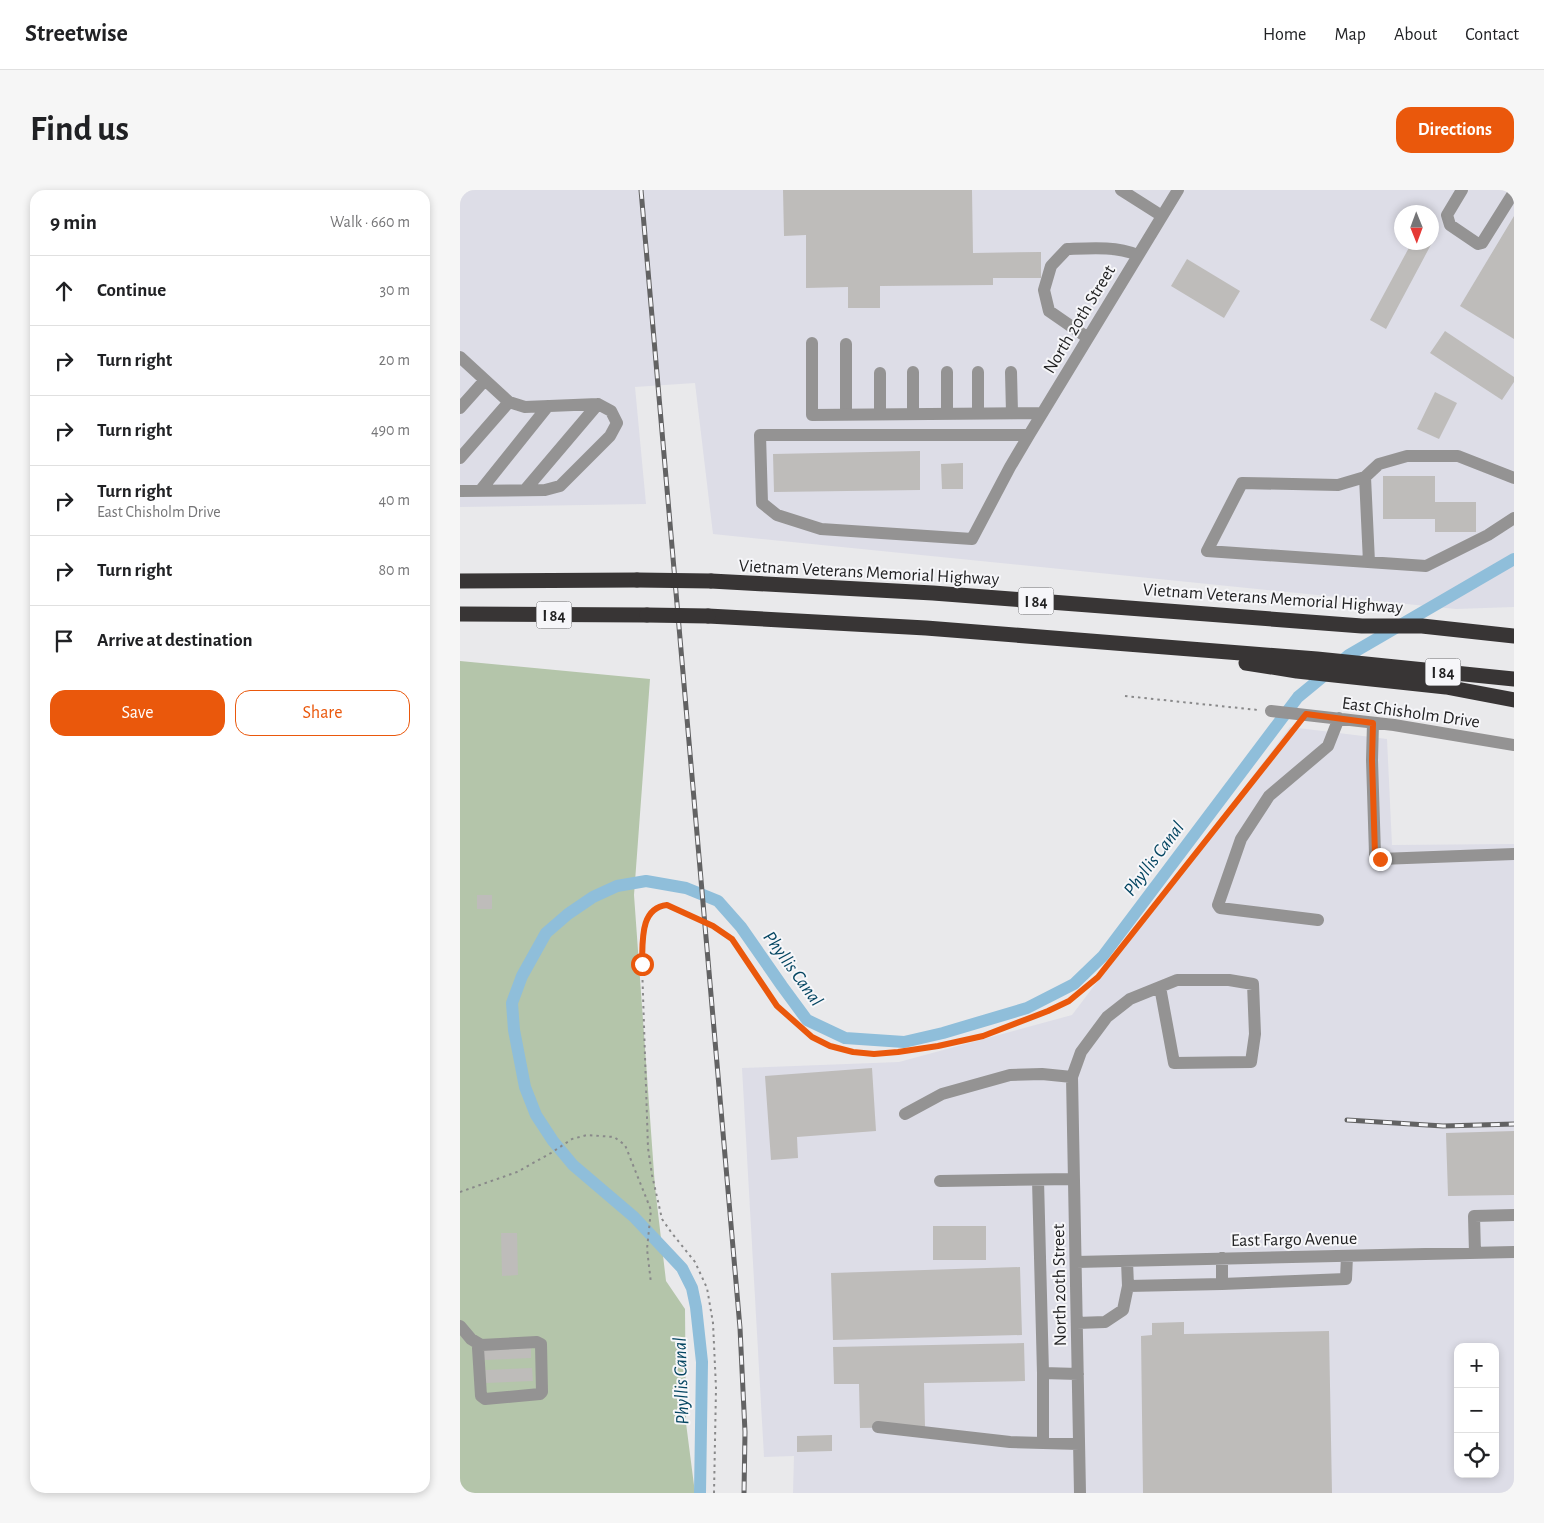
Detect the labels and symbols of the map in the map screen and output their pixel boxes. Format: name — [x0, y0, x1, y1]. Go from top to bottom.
north arrow — [1394, 205, 1439, 250]
street label: North 20th Street — [1041, 262, 1119, 377]
street label: Vietnam Veterans Memorial Highway — [738, 557, 1000, 589]
street label: Vietnam Veterans Memorial Highway — [1142, 581, 1404, 617]
road number: I 84 — [1018, 588, 1054, 614]
road number: I 84 — [536, 602, 572, 628]
road number: I 84 — [1426, 658, 1460, 686]
street label: East Chisholm Drive — [1341, 694, 1481, 732]
water label: Phyllis Canal — [1120, 818, 1188, 900]
route end — [1369, 848, 1392, 871]
water label: Phyllis Canal — [759, 928, 826, 1010]
route start — [631, 953, 654, 976]
street label: North 20th Street — [1050, 1223, 1070, 1346]
street label: East Fargo Avenue — [1231, 1230, 1357, 1250]
water label: Phyllis Canal — [670, 1337, 693, 1425]

